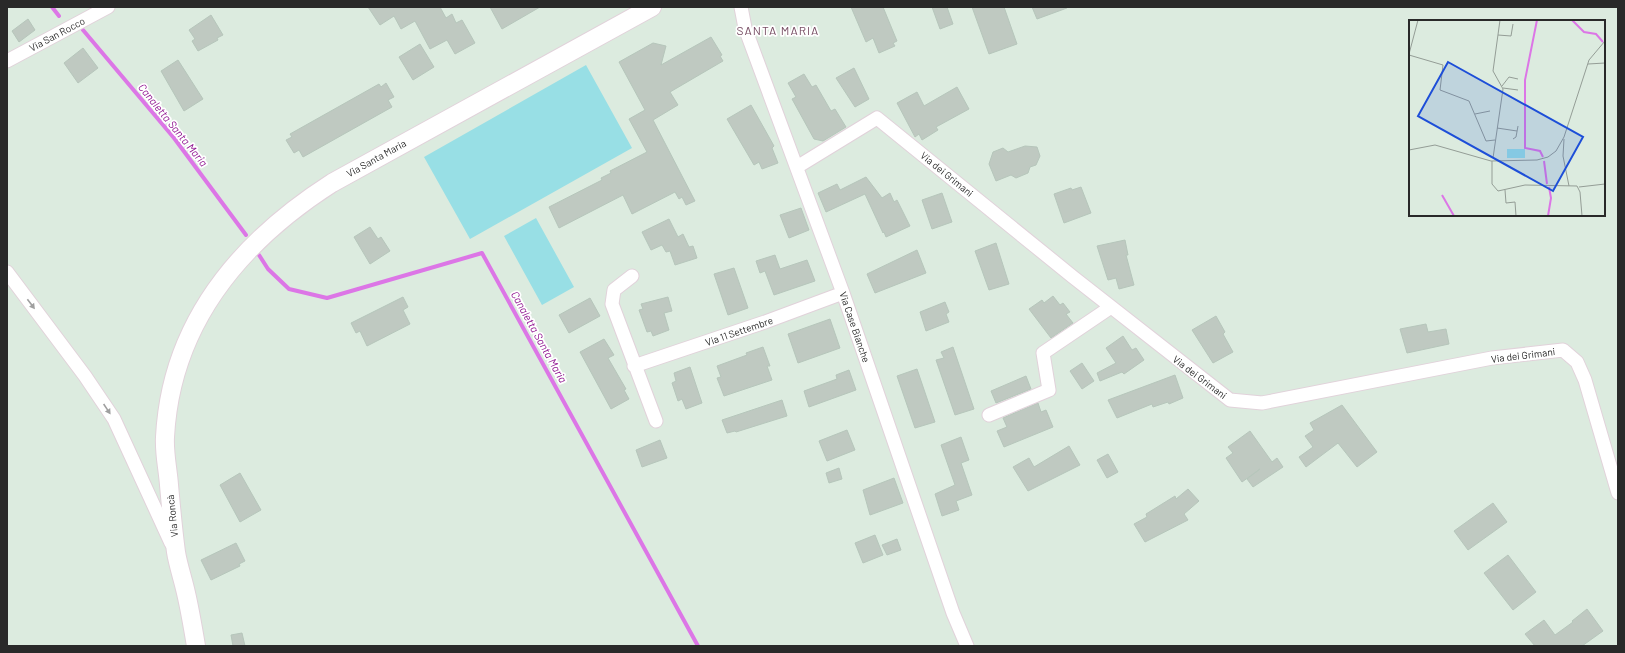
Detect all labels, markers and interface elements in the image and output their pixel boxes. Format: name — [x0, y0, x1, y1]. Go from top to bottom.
street label: Via San Rocco — [27, 14, 87, 54]
inset map — [1409, 20, 1605, 216]
district label: SANTA MARIA — [737, 23, 819, 37]
water label: Canaletta Santa Maria — [136, 81, 211, 169]
street label: Via Santa Maria — [344, 137, 408, 179]
street label: Via dei Grimani — [918, 149, 976, 199]
water label: Canaletta Santa Maria — [509, 289, 570, 385]
street label: Via Case Bianche — [837, 290, 873, 364]
one-way arrow — [26, 298, 35, 309]
street label: Via 11 Settembre — [704, 314, 774, 348]
street label: Via dei Grimani — [1490, 345, 1556, 365]
street label: Via dei Grimani — [1171, 353, 1229, 401]
one-way arrow — [103, 403, 111, 414]
street label: Via Roncà — [164, 494, 180, 538]

